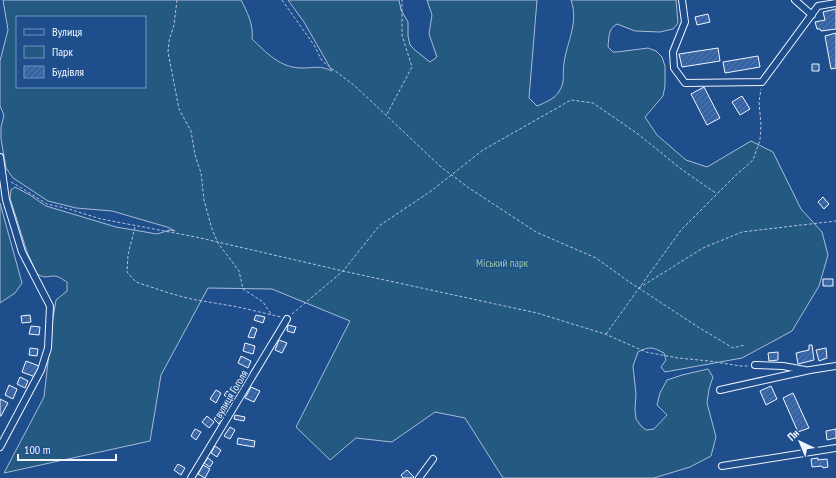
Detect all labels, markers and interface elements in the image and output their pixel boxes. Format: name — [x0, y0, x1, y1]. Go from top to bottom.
legend — [16, 16, 146, 88]
text: Вулиця — [52, 24, 82, 39]
text: Парк — [52, 44, 73, 59]
text: Будівля — [52, 64, 84, 79]
park label: Міський парк — [476, 256, 529, 270]
street label: вулиця Гоголя — [211, 367, 251, 421]
north arrow — [780, 422, 820, 462]
text: Пн — [784, 426, 802, 444]
scale bar — [18, 436, 116, 462]
text: 100 m — [24, 442, 51, 457]

